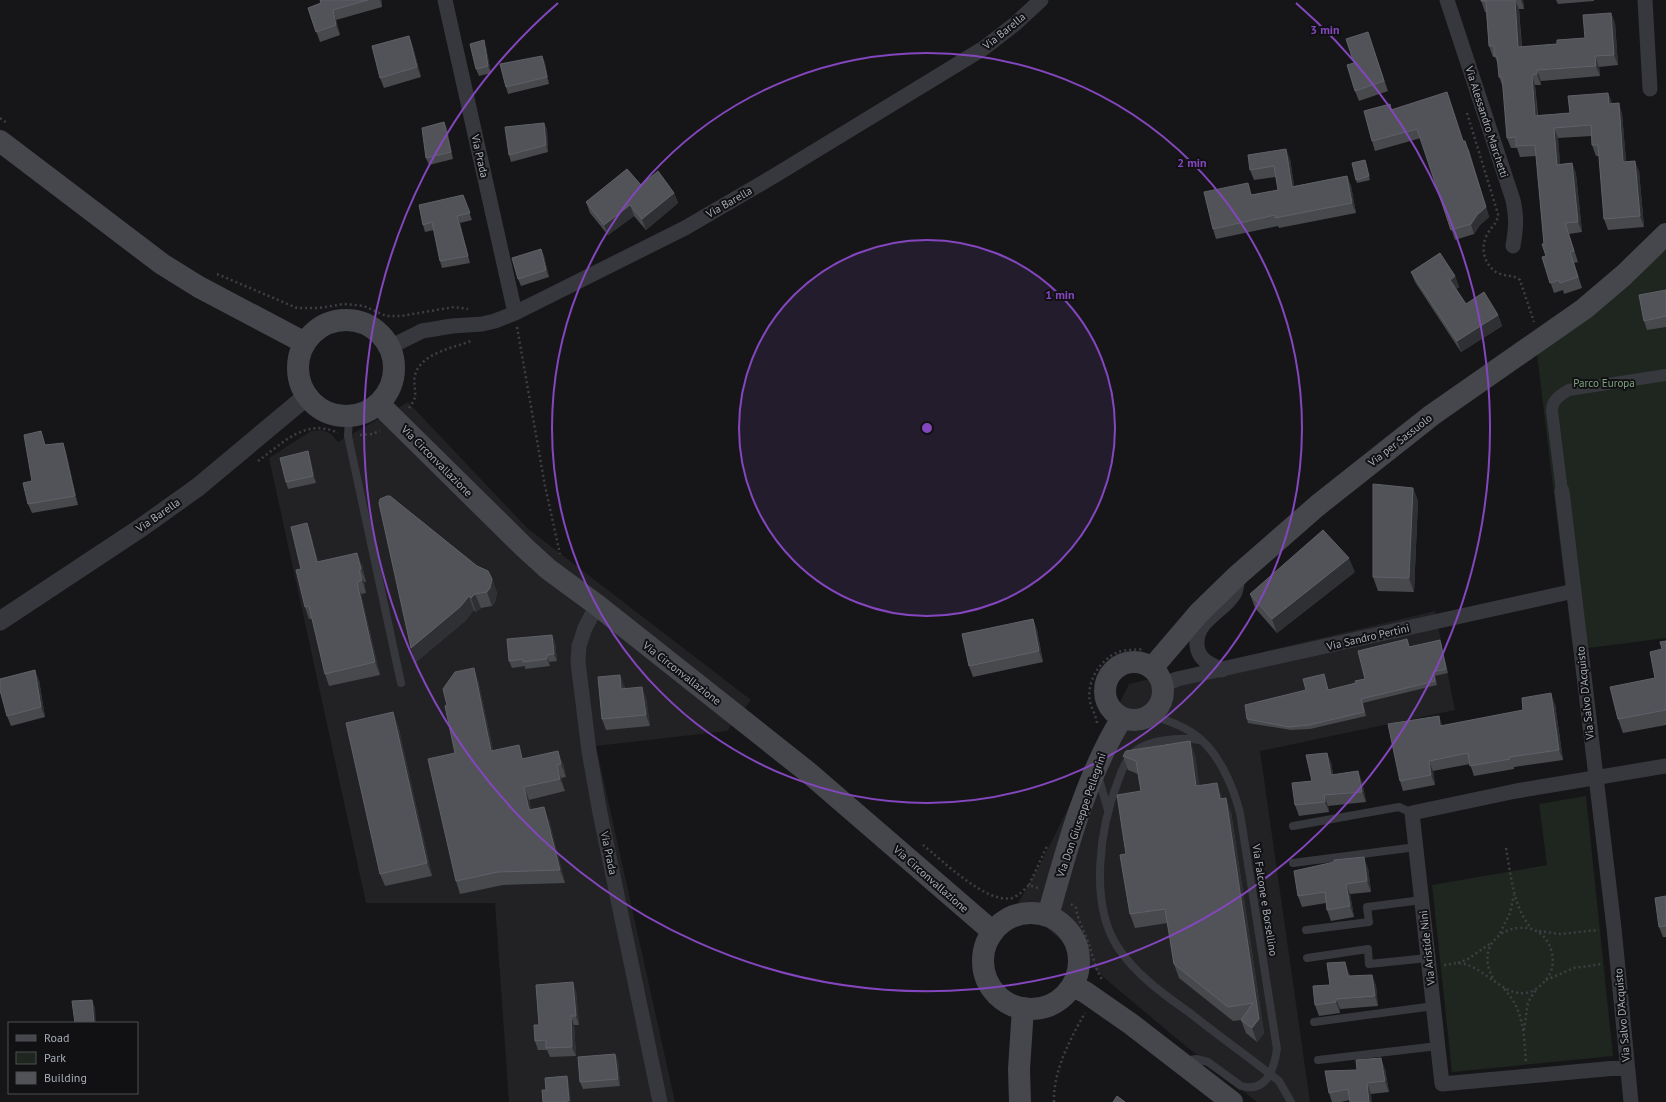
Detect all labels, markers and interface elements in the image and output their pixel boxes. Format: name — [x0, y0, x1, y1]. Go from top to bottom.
street label: Via Barella — [979, 10, 1028, 53]
text: 3 min — [1310, 22, 1340, 37]
street label: Via Alessandro Marchetti — [1462, 63, 1512, 180]
street label: Via Prada — [468, 132, 492, 179]
text: 2 min — [1177, 155, 1207, 170]
street label: Via Barella — [703, 183, 754, 221]
text: 1 min — [1045, 287, 1075, 302]
park label: Parco Europa — [1573, 376, 1635, 390]
street label: Via per Sassuolo — [1364, 411, 1435, 470]
centre of rings — [920, 421, 934, 435]
street label: Via Circonvallazione — [398, 422, 476, 500]
street label: Via Barella — [132, 495, 183, 536]
street label: Via Sandro Pertini — [1324, 621, 1411, 654]
street label: Via Circonvallazione — [639, 638, 724, 708]
street label: Via Salvo D'Acquisto — [1573, 646, 1597, 741]
street label: Via Don Giuseppe Pellegrini — [1053, 751, 1109, 880]
street label: Via Prada — [597, 829, 620, 876]
street label: Via Circonvallazione — [890, 842, 972, 916]
street label: Via Falcone e Borsellino — [1249, 842, 1281, 957]
street label: Via Aristide Nini — [1416, 910, 1438, 987]
street label: Via Salvo D'Acquisto — [1611, 968, 1633, 1063]
legend — [8, 1022, 138, 1094]
text: Road — [44, 1030, 69, 1045]
text: Park — [44, 1050, 66, 1065]
text: Building — [44, 1070, 87, 1085]

